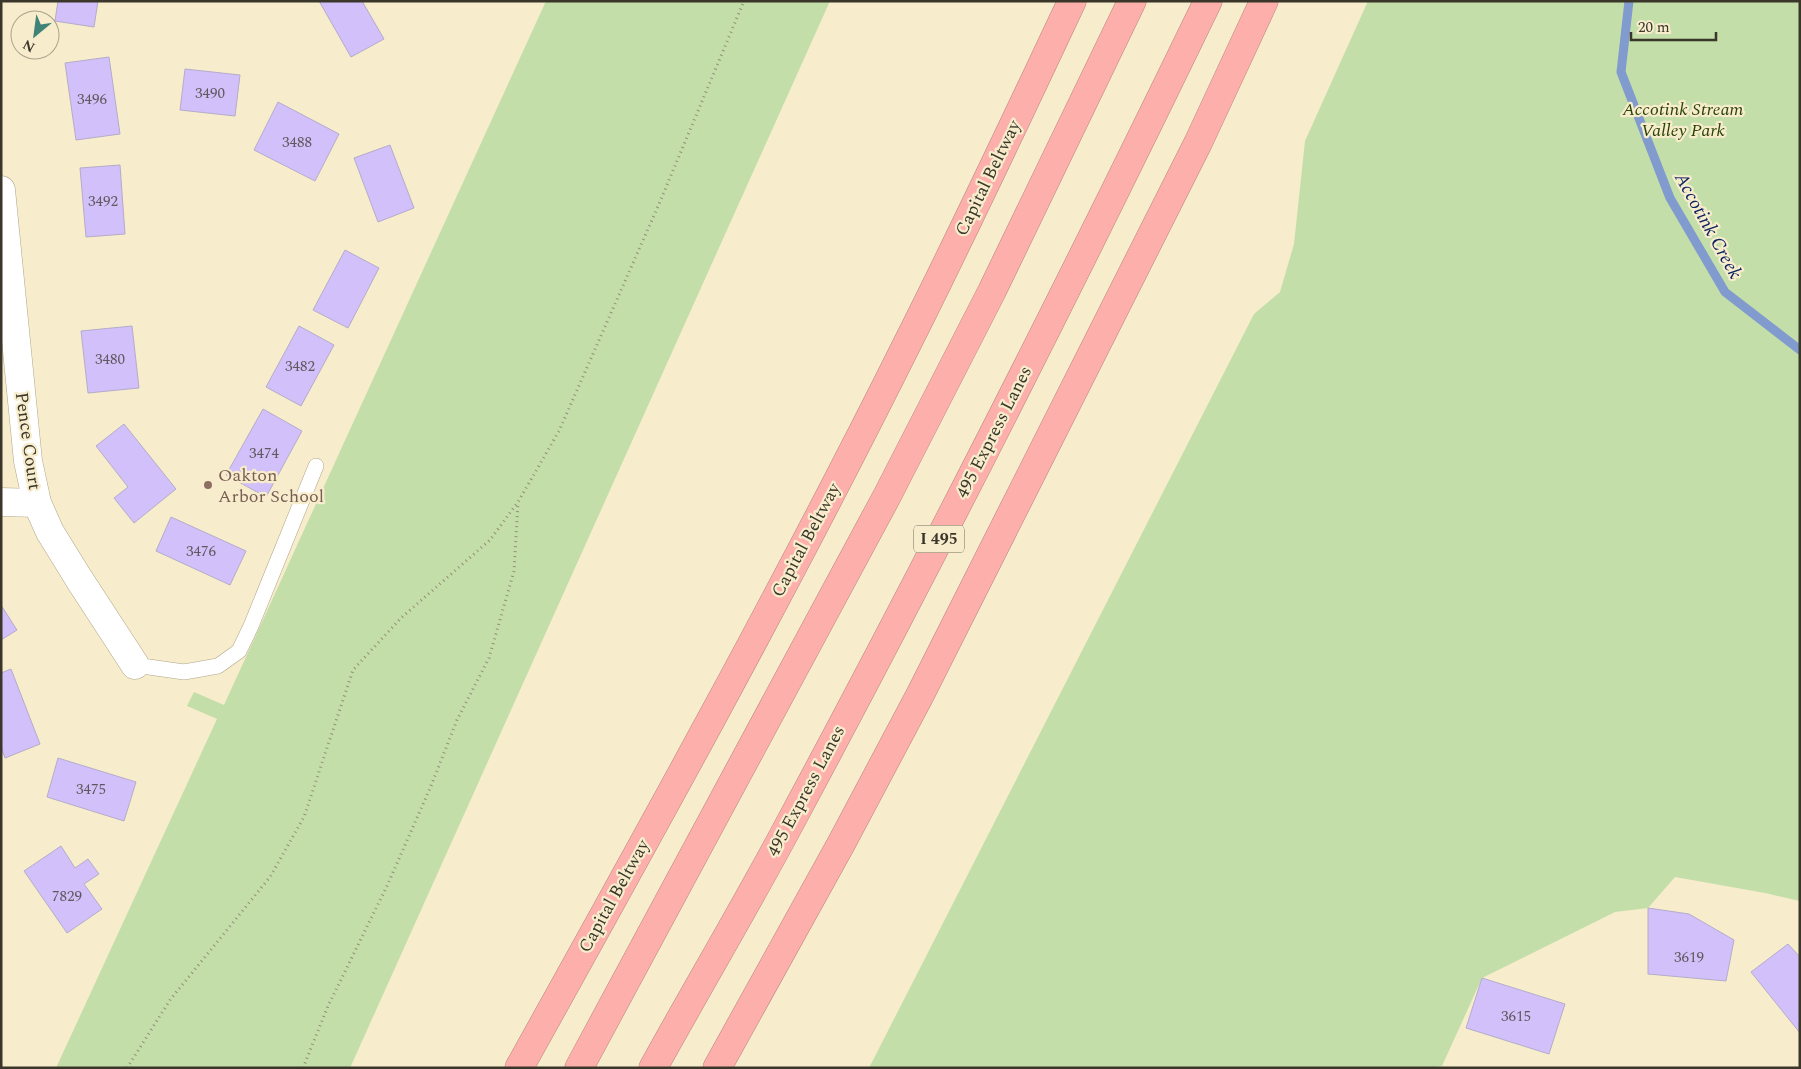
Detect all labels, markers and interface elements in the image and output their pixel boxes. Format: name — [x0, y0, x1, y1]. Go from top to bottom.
north arrow — [10, 10, 60, 60]
scale bar — [1631, 10, 1716, 42]
text: 20 m — [1638, 16, 1670, 39]
text: N — [19, 34, 39, 58]
house number: 3490 — [195, 82, 225, 105]
house number: 3496 — [77, 88, 107, 111]
park label: Accotink Stream Valley Park — [1621, 96, 1744, 144]
street label: Capital Beltway — [948, 114, 1028, 240]
house number: 3488 — [282, 131, 312, 154]
water label: Accotink Creek — [1666, 166, 1749, 285]
house number: 3492 — [88, 190, 118, 213]
house number: 3480 — [95, 348, 125, 371]
house number: 3482 — [285, 355, 315, 378]
street label: 495 Express Lanes — [949, 361, 1039, 503]
street label: Pence Court — [8, 390, 48, 492]
house number: 3474 — [249, 442, 279, 465]
place label: Oakton Arbor School — [218, 462, 324, 510]
street label: Capital Beltway — [765, 477, 848, 602]
marker: Oakton Arbor School — [202, 479, 214, 491]
road number: I 495 — [914, 526, 964, 552]
house number: 3476 — [186, 540, 216, 563]
street label: 495 Express Lanes — [760, 721, 852, 861]
house number: 3475 — [76, 778, 106, 801]
street label: Capital Beltway — [572, 833, 657, 958]
house number: 7829 — [52, 885, 82, 908]
house number: 3619 — [1674, 946, 1704, 969]
house number: 3615 — [1501, 1005, 1531, 1028]

